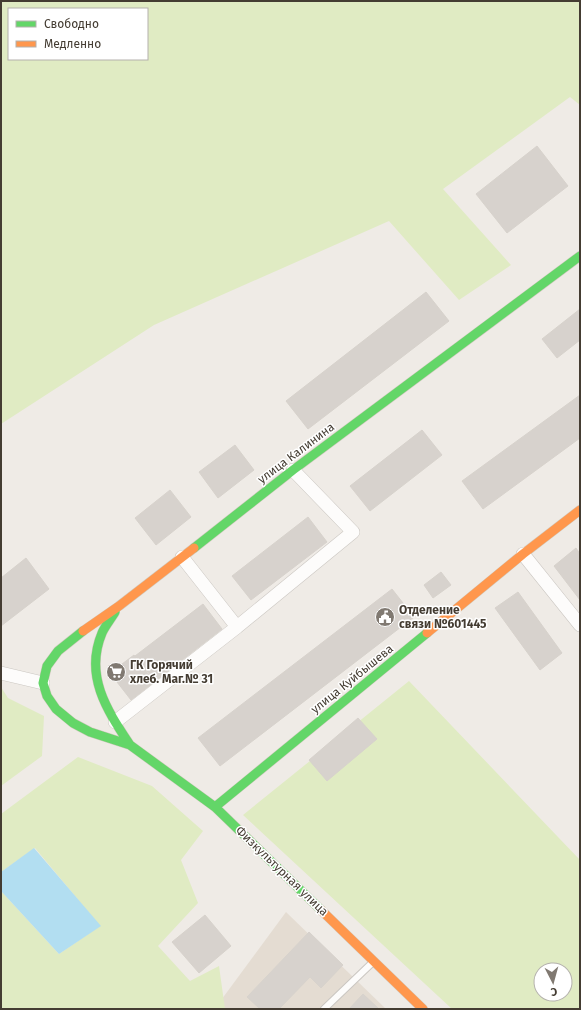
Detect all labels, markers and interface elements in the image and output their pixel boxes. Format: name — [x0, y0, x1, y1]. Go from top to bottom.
legend — [8, 8, 148, 60]
text: Свободно — [44, 17, 99, 31]
text: Медленно — [44, 37, 101, 51]
street label: улица Калинина — [255, 420, 337, 486]
place label: Отделение связи №601445 — [399, 603, 487, 631]
public building icon: Отделение связи №601445 — [374, 606, 396, 628]
street label: улица Куйбышева — [308, 642, 396, 716]
place label: ГК Горячий хлеб. Маг.№ 31 — [129, 658, 213, 686]
supermarket icon: ГК Горячий хлеб. Маг.№ 31 — [105, 661, 127, 683]
street label: Физкультурная улица — [233, 823, 331, 919]
north arrow — [533, 962, 573, 1002]
text: С — [549, 985, 558, 998]

